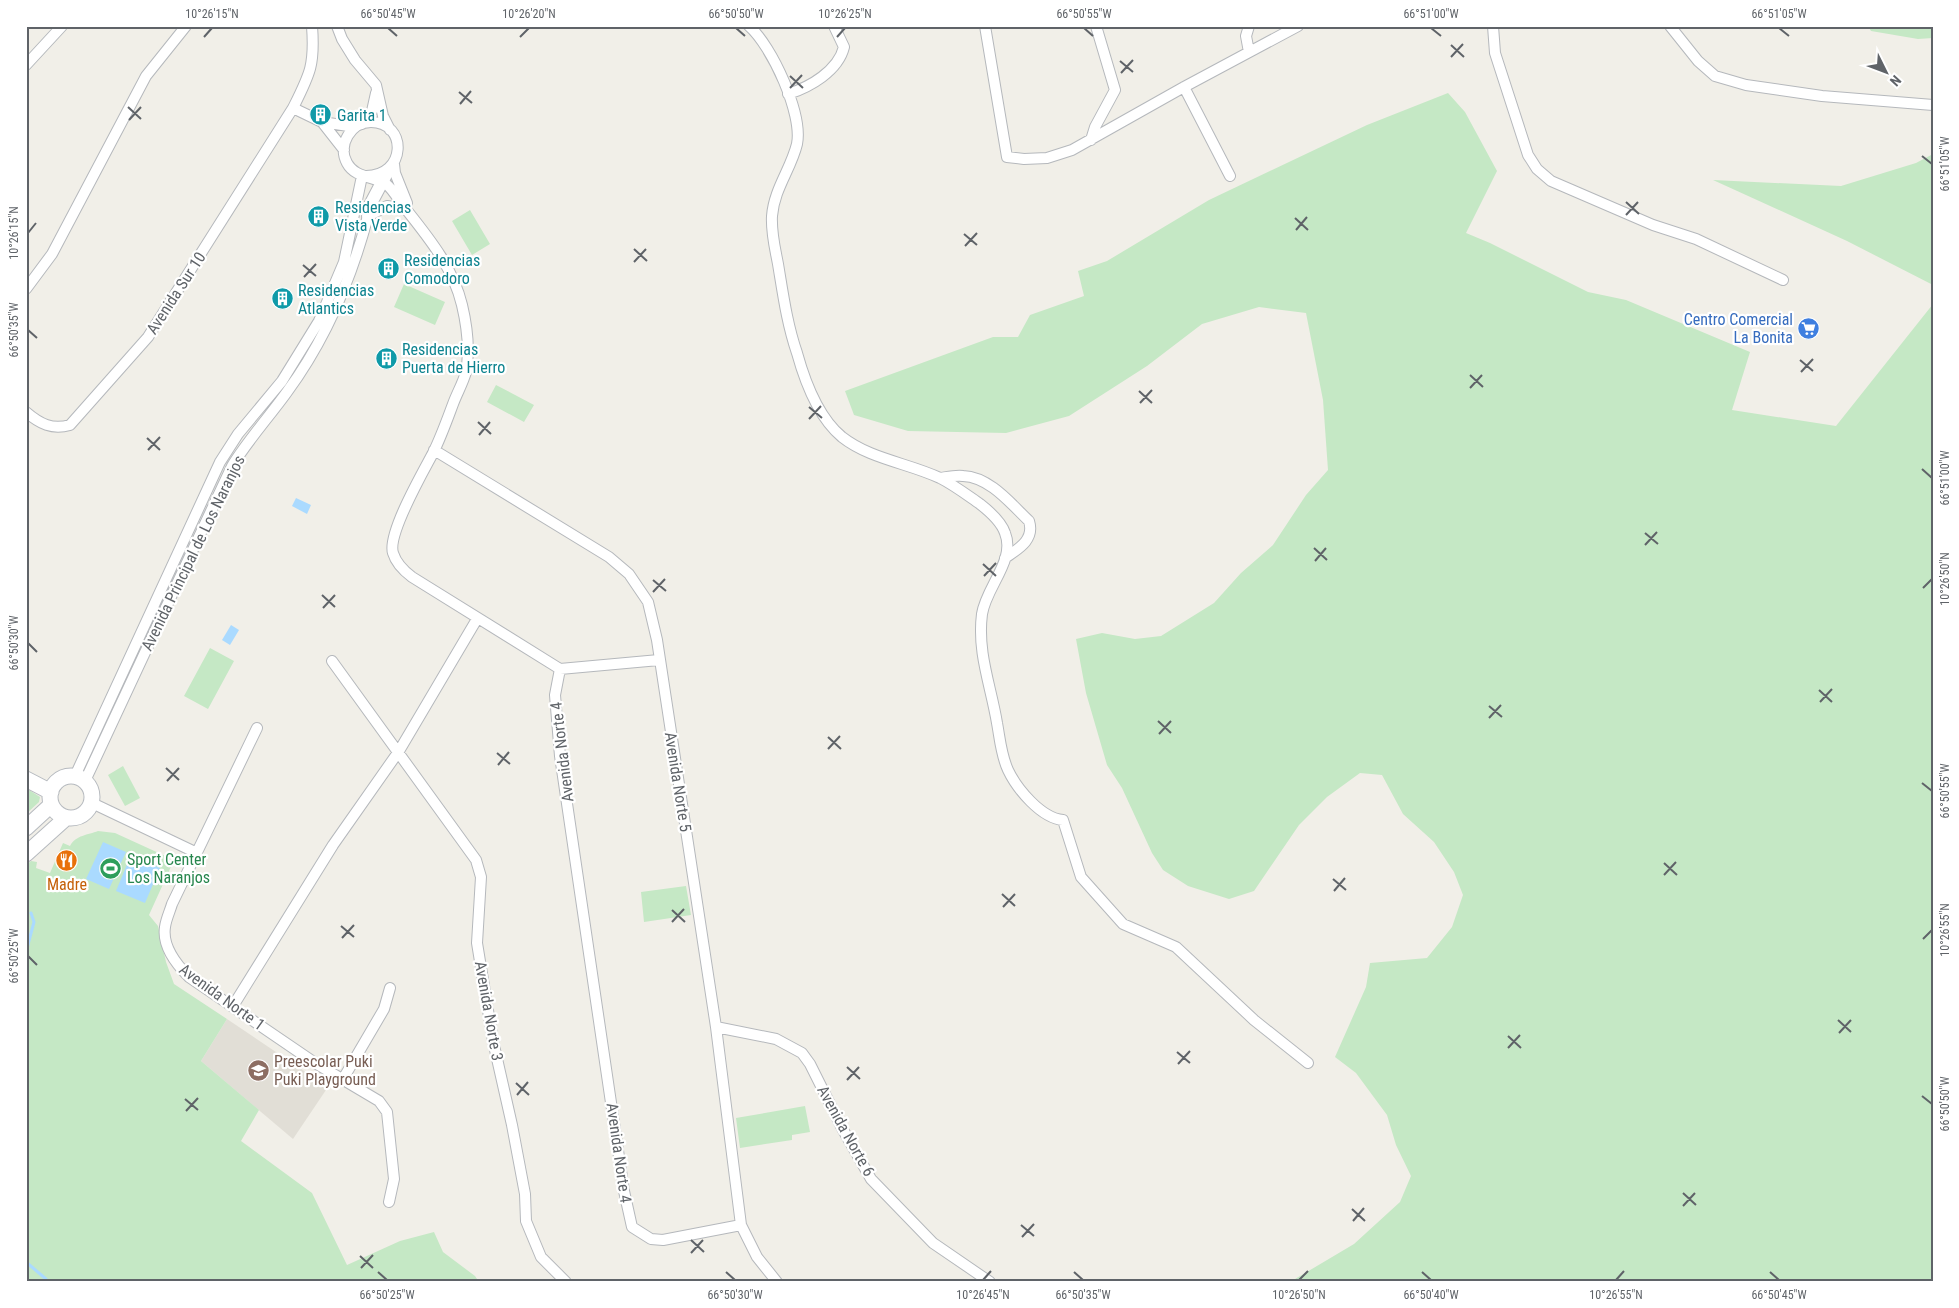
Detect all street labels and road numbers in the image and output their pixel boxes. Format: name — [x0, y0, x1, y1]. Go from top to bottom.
street label: Avenida Sur 10 — [142, 248, 210, 338]
street label: Avenida Principal de Los Naranjos — [137, 452, 249, 654]
street label: Avenida Norte 4 — [546, 701, 578, 803]
street label: Avenida Norte 5 — [661, 731, 695, 833]
street label: Avenida Norte 1 — [176, 960, 268, 1034]
street label: Avenida Norte 3 — [471, 960, 507, 1062]
street label: Avenida Norte 6 — [813, 1082, 879, 1180]
street label: Avenida Norte 4 — [603, 1102, 635, 1204]

